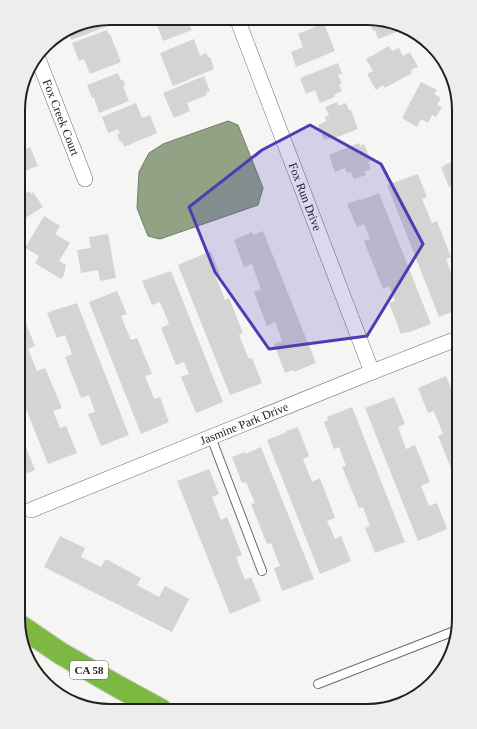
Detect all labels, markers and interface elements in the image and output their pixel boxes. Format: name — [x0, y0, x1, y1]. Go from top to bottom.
street label: Fox Creek Court — [40, 77, 82, 158]
street label: Fox Run Drive — [286, 160, 324, 233]
street label: Jasmine Park Drive — [198, 400, 290, 448]
road number: CA 58 — [70, 661, 108, 679]

